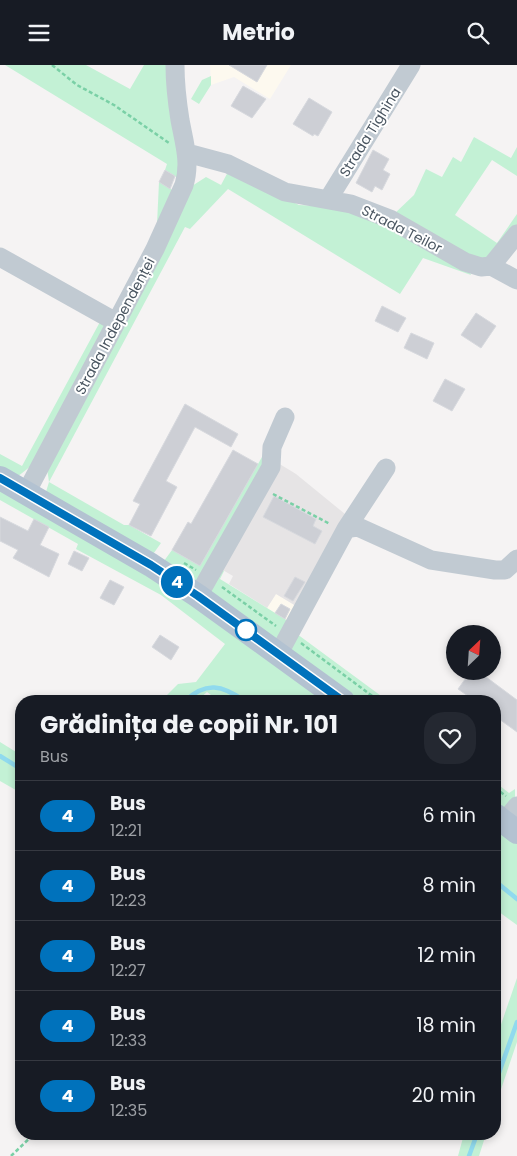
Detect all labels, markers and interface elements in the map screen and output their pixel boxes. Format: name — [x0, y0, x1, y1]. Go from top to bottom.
text: Metrio — [222, 17, 295, 48]
icon: menu — [25, 19, 53, 47]
icon: search — [464, 19, 492, 47]
street label: Strada Tighina — [334, 83, 406, 181]
street label: Strada Teilor — [358, 200, 446, 258]
street label: Strada Independenței — [70, 254, 160, 398]
line badge: 4 — [161, 566, 193, 598]
text: 4 — [171, 569, 183, 594]
unlabelled marker — [235, 619, 257, 641]
north arrow — [446, 625, 501, 680]
map controls — [446, 625, 501, 680]
text: Grădinița de copii Nr. 101 — [40, 708, 338, 741]
button: heart — [424, 712, 476, 764]
text: Bus — [40, 745, 68, 768]
text: Bus — [110, 790, 146, 817]
text: 6 min — [422, 802, 476, 829]
text: 4 — [61, 803, 74, 828]
text: 12:21 — [110, 819, 142, 842]
text: Bus — [110, 860, 146, 887]
text: 8 min — [423, 872, 476, 899]
text: 4 — [61, 873, 74, 898]
text: 12:23 — [110, 889, 146, 912]
text: Bus — [110, 930, 146, 957]
text: 12 min — [418, 942, 476, 969]
text: 4 — [61, 943, 74, 968]
text: 12:27 — [110, 959, 146, 982]
text: Bus — [110, 1000, 146, 1027]
text: 18 min — [416, 1012, 476, 1039]
text: 4 — [61, 1013, 74, 1038]
text: 12:33 — [110, 1029, 147, 1052]
text: Bus — [110, 1070, 146, 1097]
text: 20 min — [412, 1082, 476, 1109]
text: 4 — [61, 1083, 74, 1108]
text: 12:35 — [110, 1099, 147, 1122]

